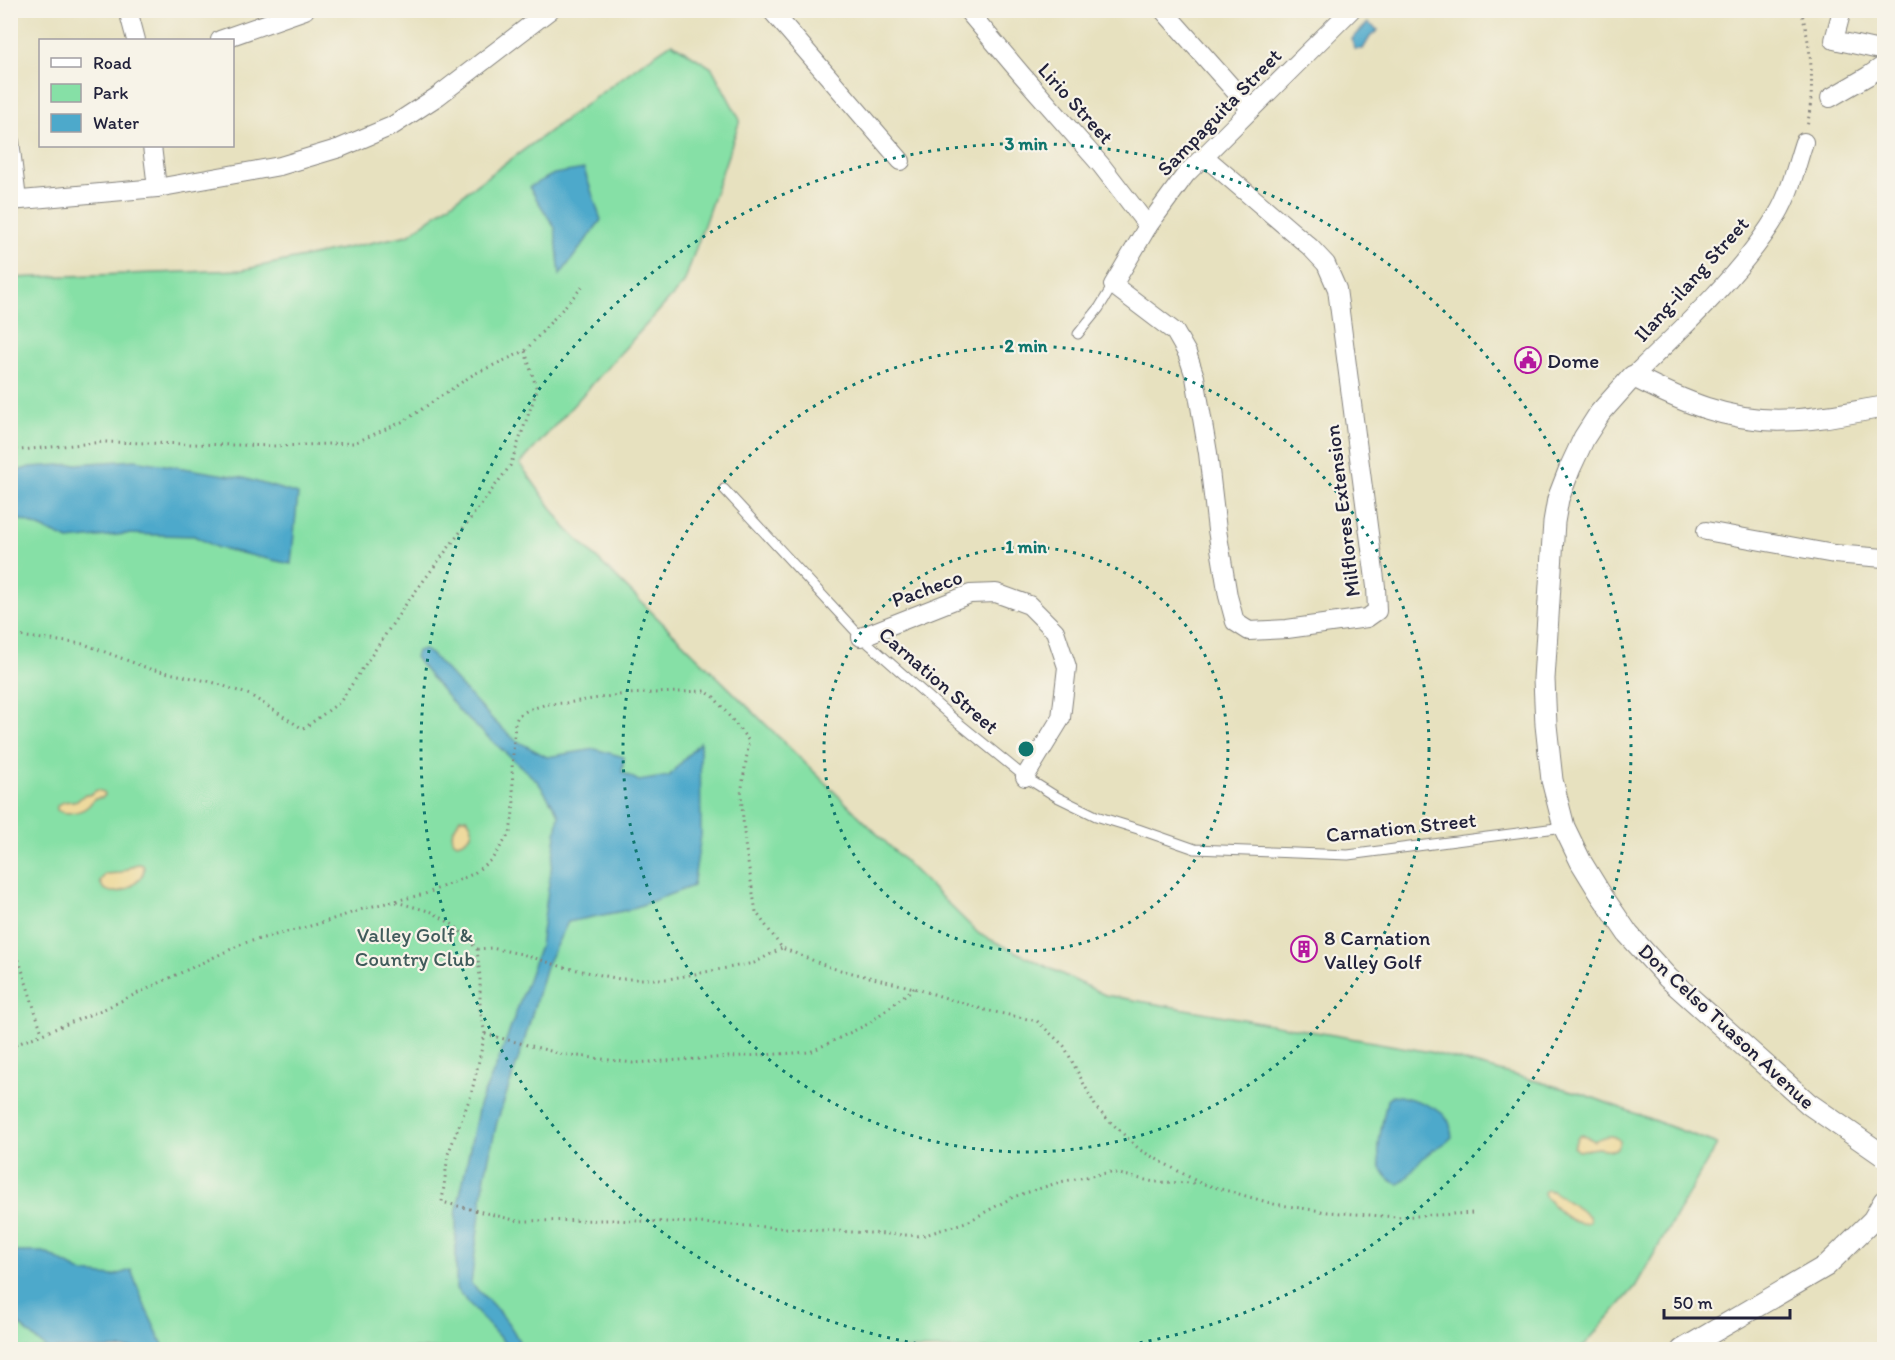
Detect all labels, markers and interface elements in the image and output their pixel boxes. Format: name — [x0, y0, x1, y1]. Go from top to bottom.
legend — [39, 39, 234, 147]
street label: Sampaguita Street — [1152, 43, 1286, 181]
text: Road — [93, 52, 132, 74]
street label: Lirio Street — [1033, 57, 1119, 149]
text: Park — [93, 82, 128, 104]
text: Water — [93, 112, 139, 134]
text: 3 min — [1004, 133, 1048, 155]
street label: Ilang-ilang Street — [1628, 211, 1754, 347]
text: 2 min — [1005, 335, 1048, 357]
public building icon: Dome — [1513, 345, 1543, 375]
place label: Dome — [1547, 348, 1599, 373]
street label: Milflores Extension — [1319, 423, 1365, 599]
text: 1 min — [1005, 536, 1047, 558]
street label: Pacheco — [888, 564, 966, 612]
street label: Carnation Street — [874, 621, 1004, 739]
centre of rings — [1016, 739, 1036, 759]
street label: Carnation Street — [1325, 807, 1477, 847]
park label: Valley Golf & Country Club — [355, 922, 475, 971]
place label: 8 Carnation Valley Golf — [1324, 925, 1431, 974]
building icon: 8 Carnation Valley Golf — [1289, 934, 1319, 964]
street label: Don Celso Tuason Avenue — [1634, 938, 1820, 1114]
scale bar — [1664, 1282, 1790, 1320]
text: 50 m — [1673, 1292, 1713, 1314]

